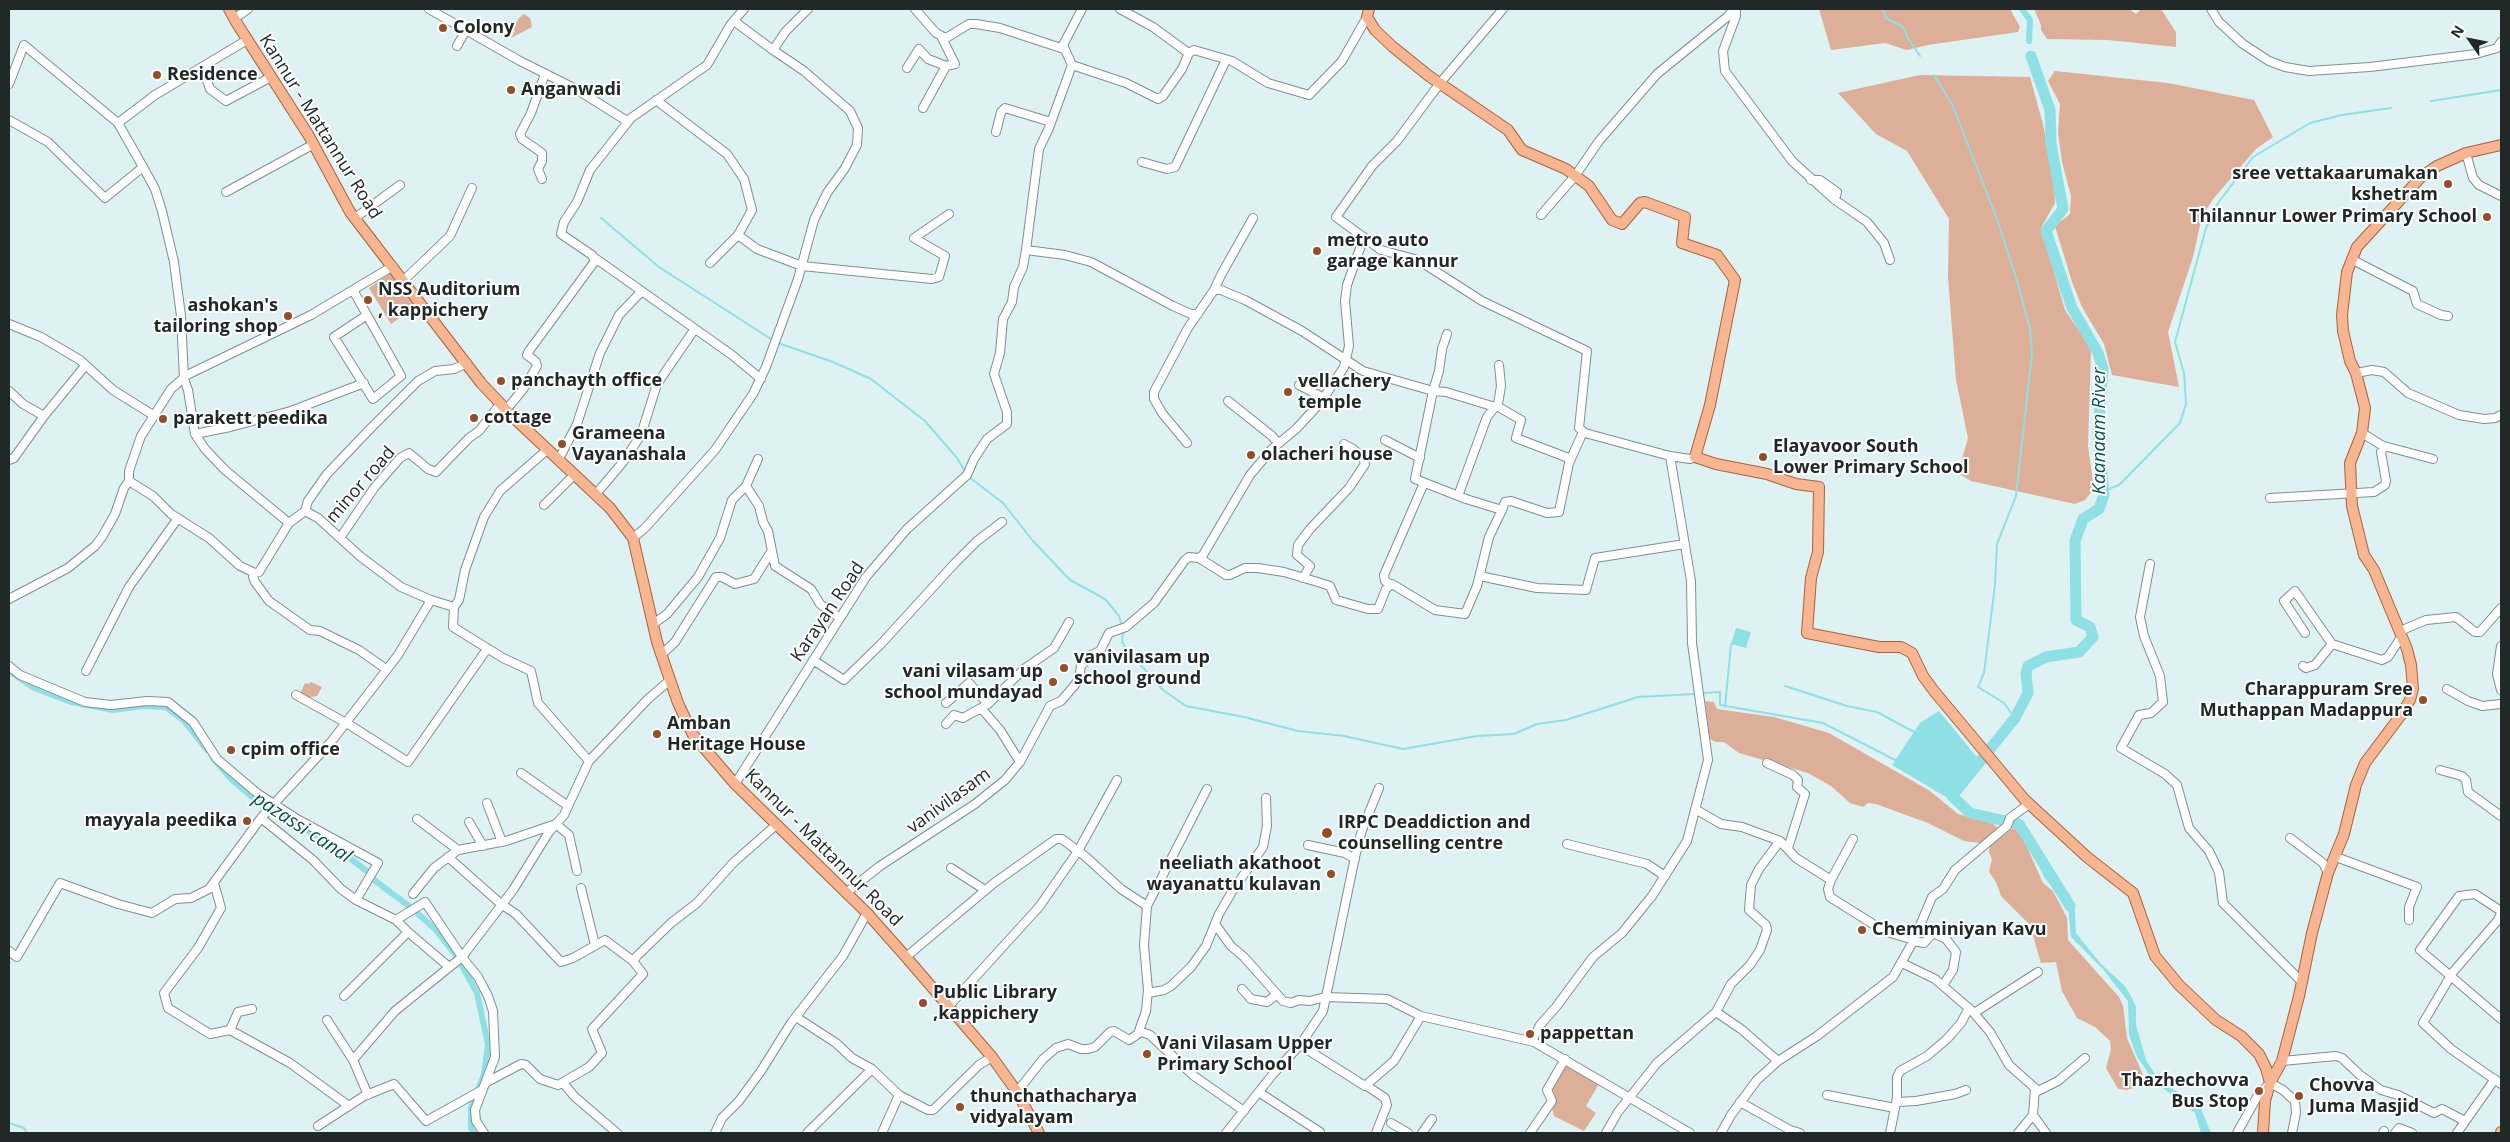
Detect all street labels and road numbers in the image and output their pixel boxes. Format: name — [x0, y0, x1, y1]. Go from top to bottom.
street label: Kannur - Mattannur Road — [254, 31, 386, 223]
street label: minor road — [322, 442, 400, 528]
street label: Karayan Road — [787, 558, 869, 666]
street label: vanivilasam — [903, 763, 995, 839]
street label: Kannur - Mattannur Road — [740, 765, 906, 931]

